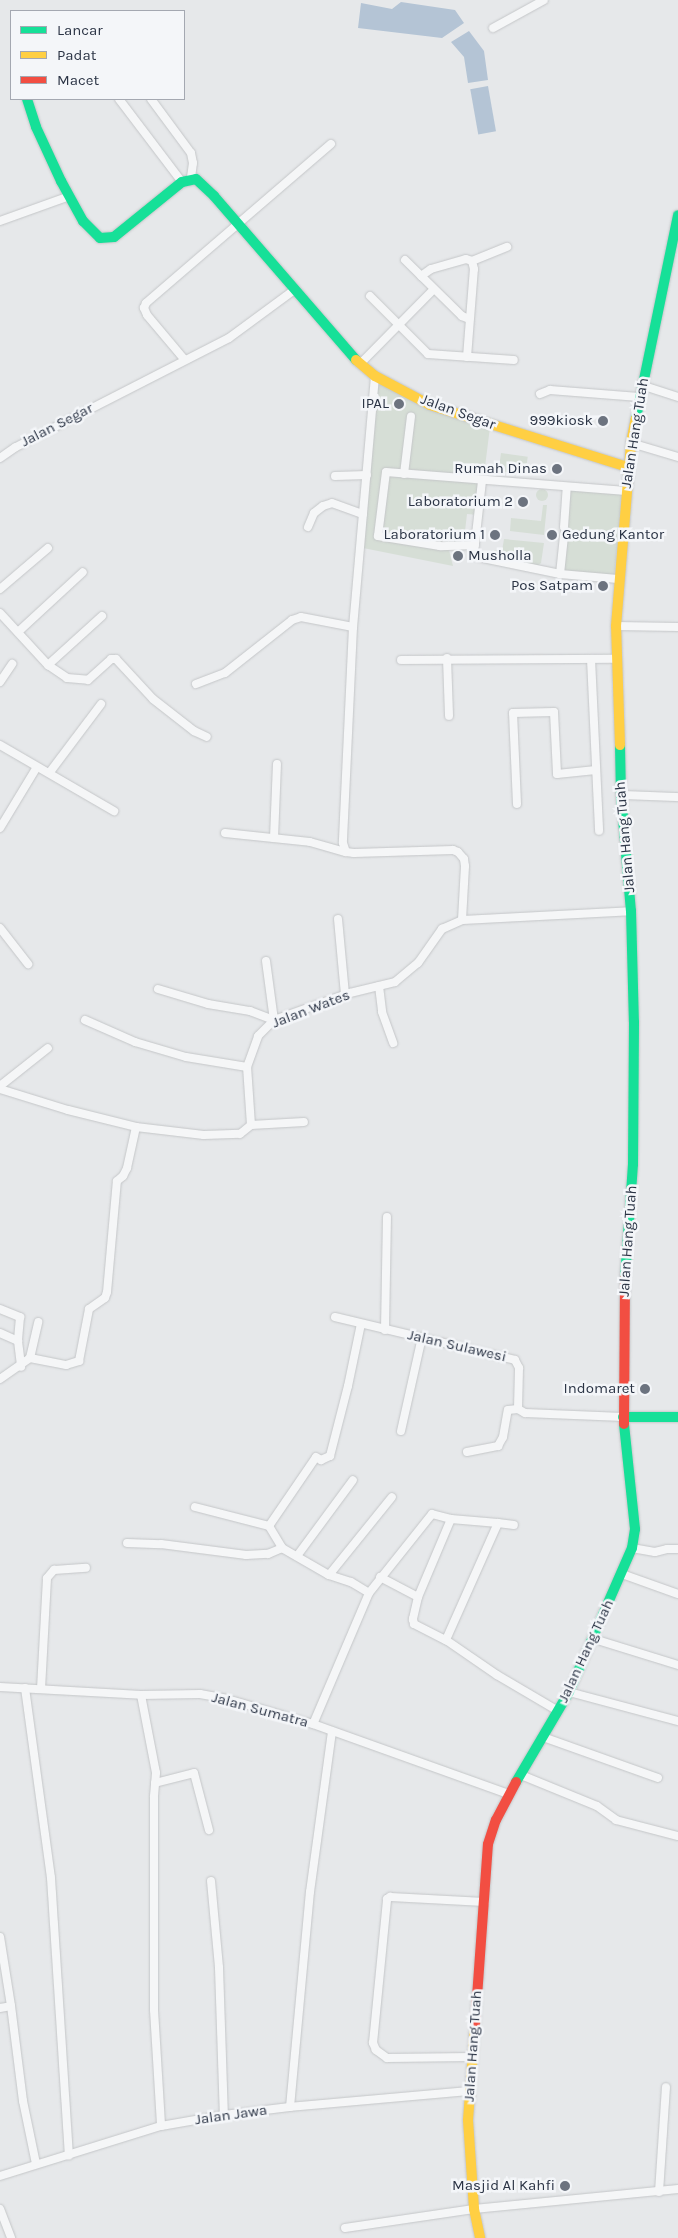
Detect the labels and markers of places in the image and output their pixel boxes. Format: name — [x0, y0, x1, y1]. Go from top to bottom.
place label: IPAL — [361, 395, 389, 413]
marker: IPAL — [393, 398, 405, 410]
place label: 999kiosk — [529, 412, 593, 430]
marker: 999kiosk — [597, 415, 609, 427]
place label: Rumah Dinas — [454, 460, 547, 478]
marker: Rumah Dinas — [551, 463, 563, 475]
place label: Laboratorium 2 — [408, 493, 513, 511]
marker: Laboratorium 2 — [517, 496, 529, 508]
place label: Laboratorium 1 — [384, 526, 485, 544]
place label: Gedung Kantor — [562, 526, 664, 544]
marker: Laboratorium 1 — [489, 529, 501, 541]
marker: Gedung Kantor — [546, 529, 558, 541]
place label: Musholla — [468, 547, 532, 565]
marker: Musholla — [452, 550, 464, 562]
place label: Pos Satpam — [511, 577, 593, 595]
marker: Pos Satpam — [597, 580, 609, 592]
place label: Indomaret — [564, 1380, 635, 1398]
marker: Indomaret — [639, 1383, 651, 1395]
place label: Masjid Al Kahfi — [452, 2177, 555, 2195]
marker: Masjid Al Kahfi — [559, 2180, 571, 2192]

